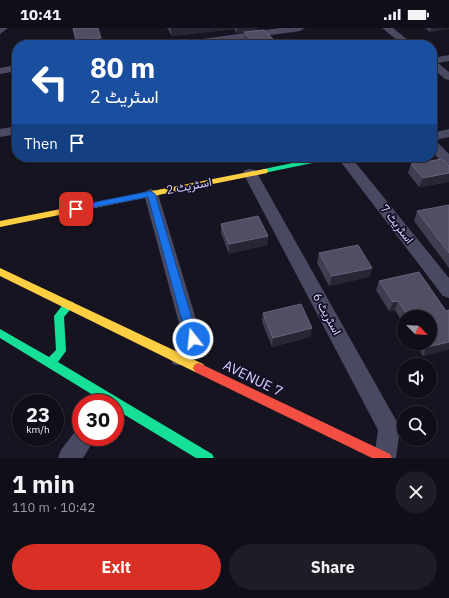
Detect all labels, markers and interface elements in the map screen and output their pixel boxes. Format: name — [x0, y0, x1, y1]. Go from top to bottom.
text: 10:41 — [20, 5, 61, 24]
text: 80 m — [90, 49, 155, 86]
icon: left — [24, 56, 76, 108]
text: اسٹریٹ 2 — [90, 85, 159, 108]
icon: arrive — [66, 132, 88, 154]
text: Then — [24, 134, 58, 153]
street label: اسٹریٹ 2 — [165, 174, 213, 198]
pin — [59, 192, 93, 226]
icon: arrive — [65, 198, 87, 220]
street label: اسٹریٹ 7 — [377, 201, 417, 247]
street label: اسٹریٹ 6 — [309, 290, 345, 338]
north arrow — [397, 310, 437, 350]
map controls — [397, 310, 437, 446]
position arrow — [172, 318, 214, 360]
street label: AVENUE 7 — [220, 356, 286, 400]
button: sound — [397, 358, 437, 398]
speed limit sign: 30 — [72, 394, 124, 446]
text: 23 — [26, 401, 50, 428]
button: search — [397, 406, 437, 446]
text: km/h — [26, 423, 50, 436]
text: 1 min — [12, 468, 75, 500]
button: close — [395, 471, 437, 513]
text: 110 m · 10:42 — [12, 499, 95, 516]
button: Exit — [12, 544, 221, 590]
button: Share — [229, 544, 437, 590]

